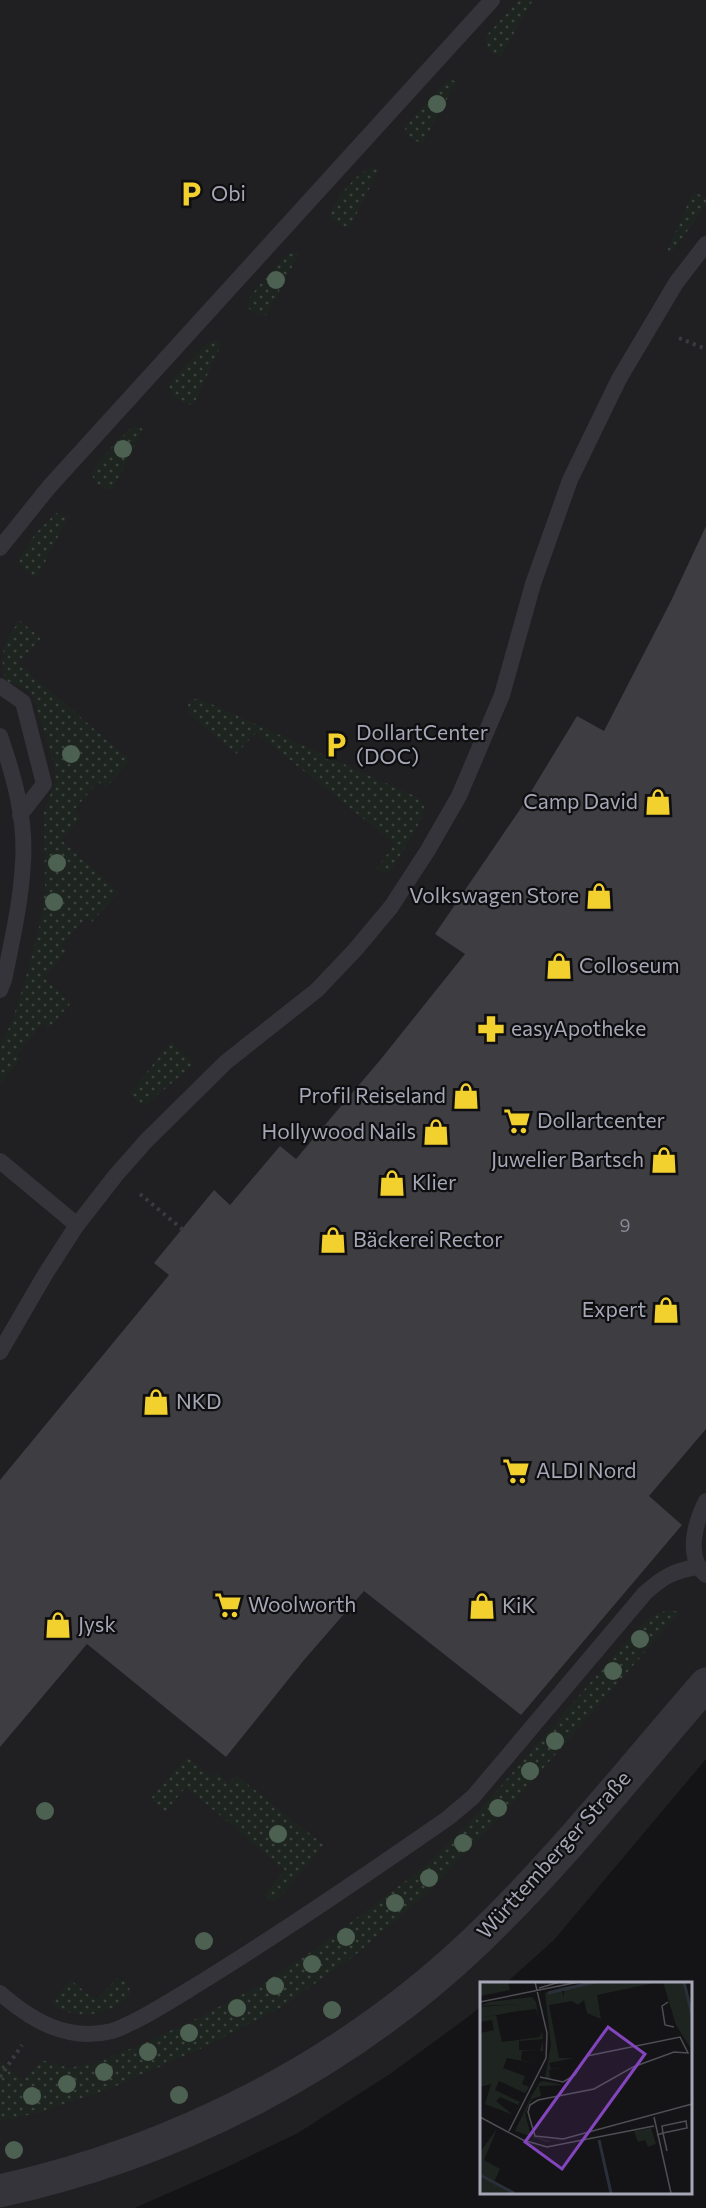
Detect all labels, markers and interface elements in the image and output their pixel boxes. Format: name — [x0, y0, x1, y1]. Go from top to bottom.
parking icon: Obi — [176, 179, 206, 209]
place label: Obi — [211, 180, 246, 205]
place label: DollartCenter (DOC) — [356, 719, 488, 768]
parking icon: DollartCenter (DOC) — [321, 730, 351, 760]
shop icon: Camp David — [643, 787, 673, 817]
place label: Camp David — [523, 788, 638, 813]
shop icon: Volkswagen Store — [584, 881, 614, 911]
place label: Volkswagen Store — [409, 882, 579, 907]
shop icon: Colloseum — [544, 951, 574, 981]
place label: Colloseum — [579, 952, 680, 977]
pharmacy icon: easyApotheke — [476, 1014, 506, 1044]
place label: easyApotheke — [511, 1015, 646, 1040]
shop icon: Profil Reiseland — [451, 1081, 481, 1111]
place label: Profil Reiseland — [298, 1082, 446, 1107]
supermarket icon: Dollartcenter — [502, 1106, 532, 1136]
place label: Dollartcenter — [537, 1107, 665, 1132]
shop icon: Hollywood Nails — [421, 1117, 451, 1147]
place label: Hollywood Nails — [261, 1118, 416, 1143]
shop icon: Juwelier Bartsch — [649, 1145, 679, 1175]
place label: Juwelier Bartsch — [491, 1146, 644, 1171]
shop icon: Klier — [377, 1168, 407, 1198]
place label: Klier — [412, 1169, 456, 1194]
house number: 9 — [620, 1214, 630, 1236]
shop icon: Bäckerei Rector — [318, 1225, 348, 1255]
place label: Bäckerei Rector — [353, 1226, 503, 1251]
shop icon: Expert — [651, 1295, 681, 1325]
place label: Expert — [582, 1296, 646, 1321]
shop icon: NKD — [141, 1387, 171, 1417]
place label: NKD — [176, 1388, 221, 1413]
supermarket icon: ALDI Nord — [501, 1456, 531, 1486]
place label: ALDI Nord — [536, 1457, 636, 1482]
supermarket icon: Woolworth — [213, 1590, 243, 1620]
place label: Woolworth — [248, 1591, 356, 1616]
shop icon: KiK — [467, 1591, 497, 1621]
place label: KiK — [502, 1592, 536, 1617]
shop icon: Jysk — [43, 1610, 73, 1640]
place label: Jysk — [78, 1611, 116, 1636]
street label: Württemberger Straße — [471, 1765, 635, 1943]
inset map — [480, 1982, 691, 2193]

